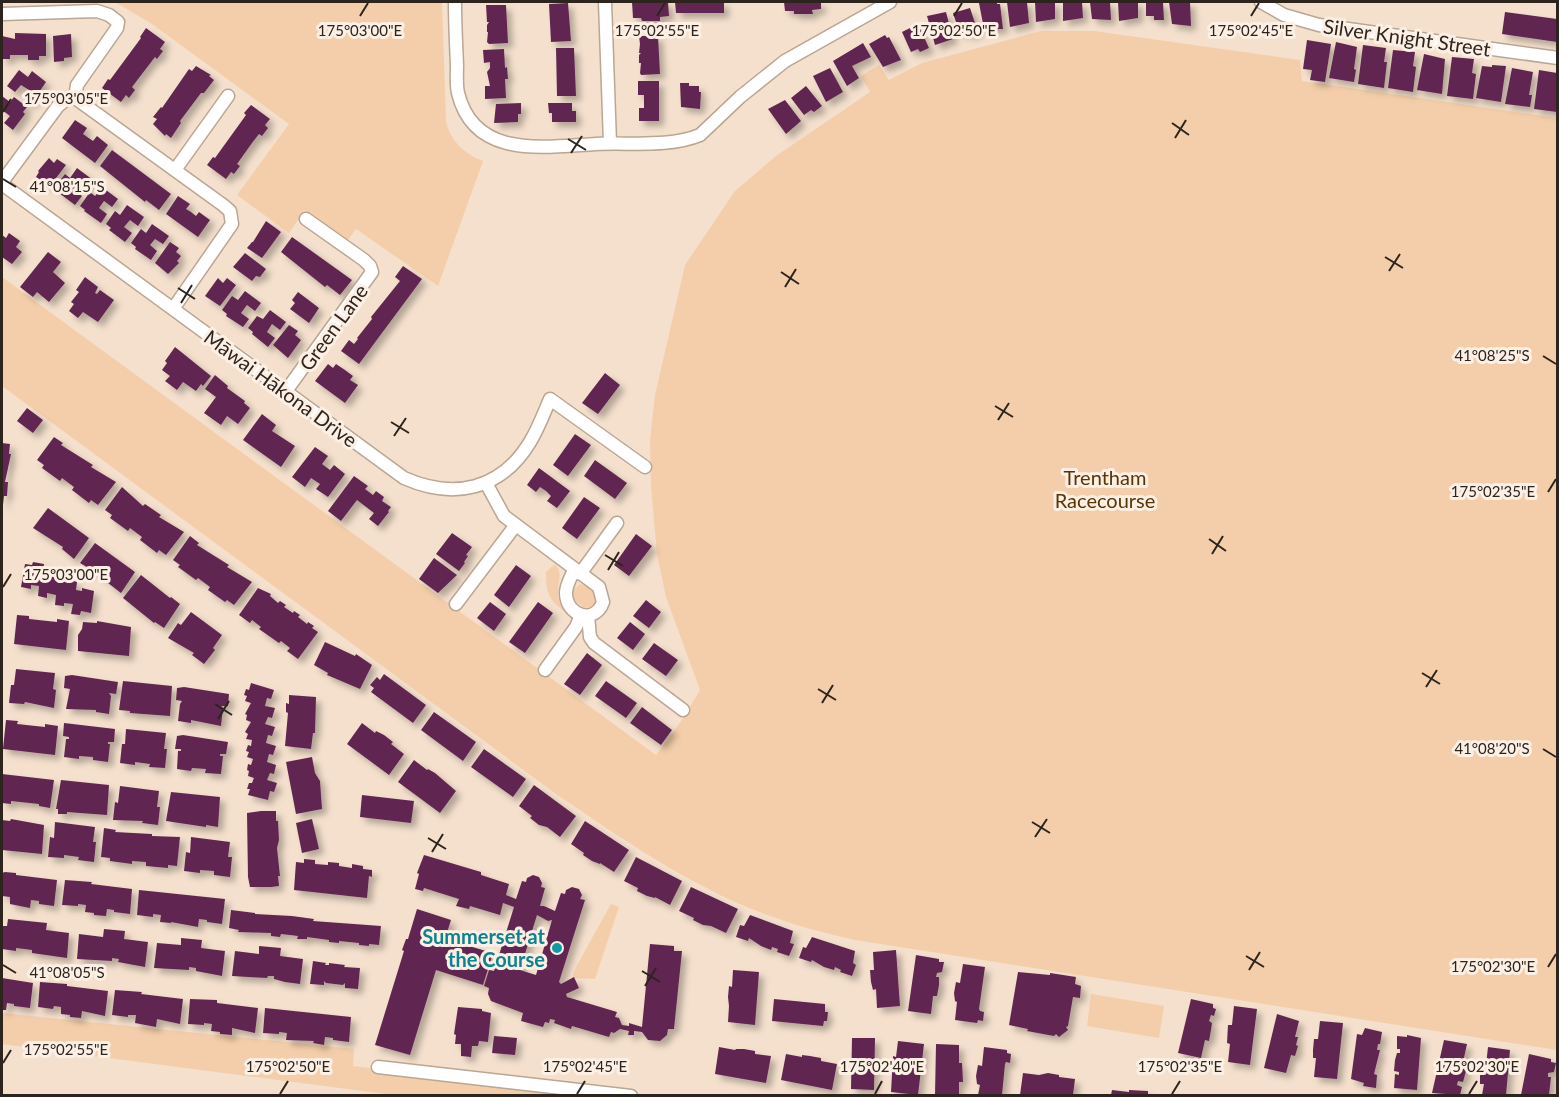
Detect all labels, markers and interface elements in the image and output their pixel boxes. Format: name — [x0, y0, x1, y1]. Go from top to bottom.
street label: Silver Knight Street — [1322, 13, 1492, 61]
text: 175°03'00"E — [318, 21, 402, 39]
text: 175°02'55"E — [615, 21, 699, 39]
text: 175°02'50"E — [912, 21, 996, 39]
text: 175°02'45"E — [1209, 21, 1293, 39]
text: 175°03'05"E — [24, 89, 108, 107]
text: 41°08'15"S — [29, 177, 105, 195]
street label: Green Lane — [294, 279, 372, 375]
street label: Māwai Hākona Drive — [200, 324, 362, 452]
text: 41°08'25"S — [1454, 346, 1530, 364]
park label: Trentham Racecourse — [1055, 465, 1155, 512]
text: 175°02'35"E — [1451, 482, 1535, 500]
text: 175°03'00"E — [24, 565, 108, 583]
text: 41°08'20"S — [1454, 739, 1530, 757]
place label: Summerset at the Course — [422, 924, 546, 971]
marker: Summerset at the Course — [550, 941, 564, 955]
text: 175°02'30"E — [1451, 957, 1535, 975]
text: 41°08'05"S — [29, 963, 105, 981]
text: 175°02'55"E — [24, 1040, 108, 1058]
text: 175°02'50"E — [246, 1057, 330, 1075]
text: 175°02'45"E — [543, 1057, 627, 1075]
text: 175°02'40"E — [840, 1057, 924, 1075]
text: 175°02'35"E — [1138, 1057, 1222, 1075]
text: 175°02'30"E — [1435, 1057, 1519, 1075]

